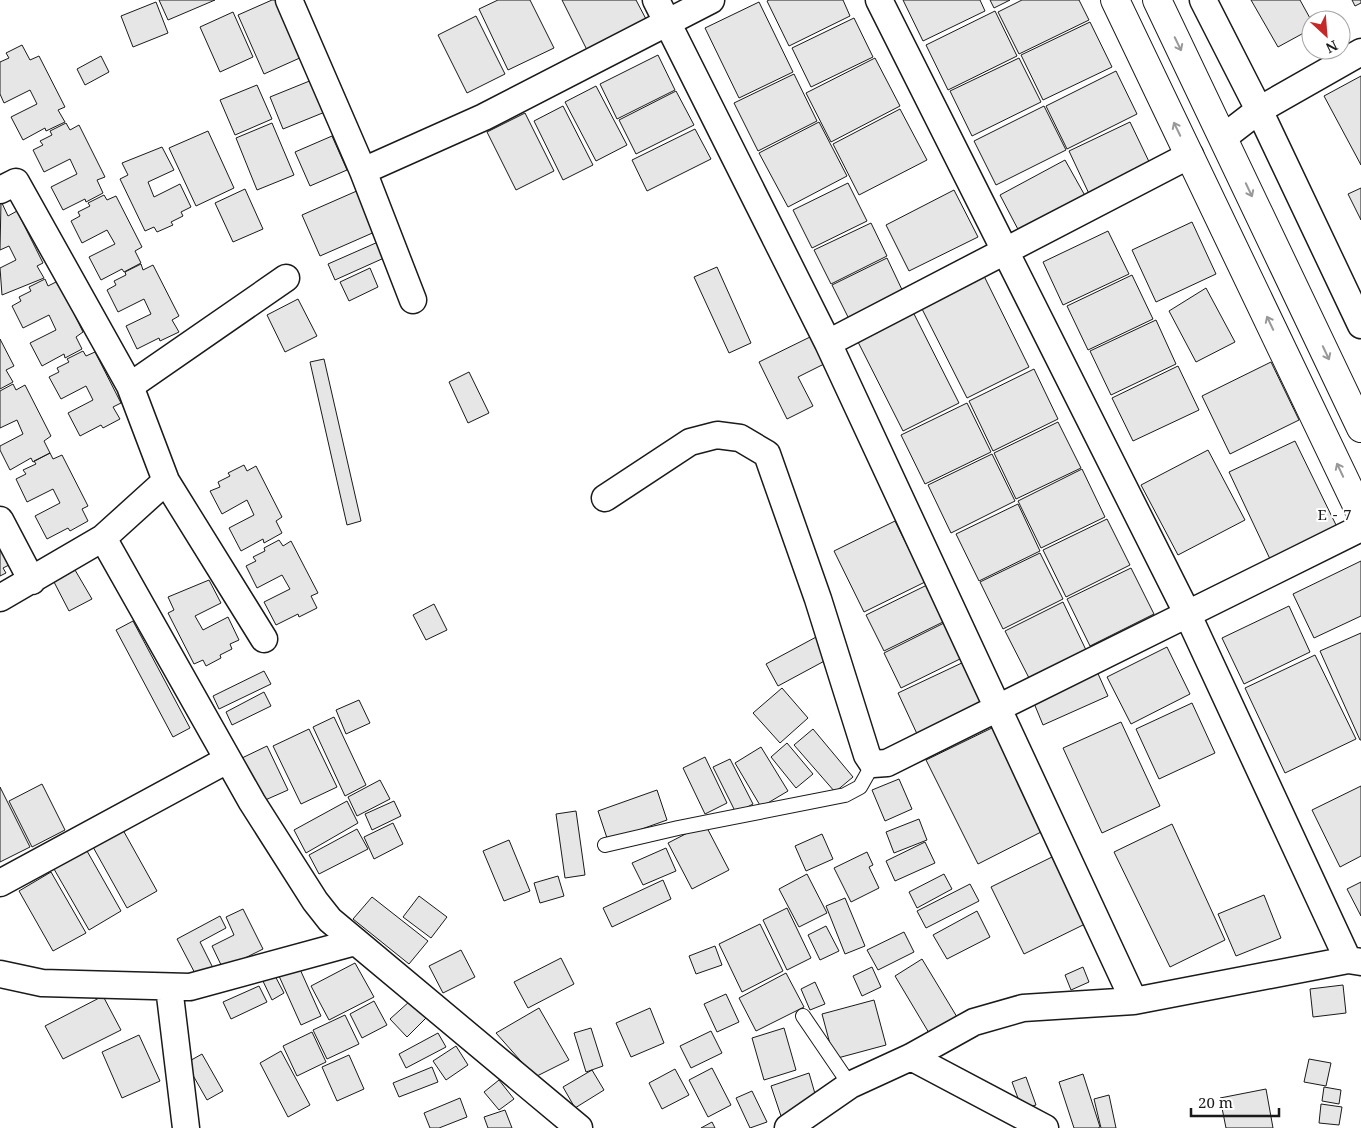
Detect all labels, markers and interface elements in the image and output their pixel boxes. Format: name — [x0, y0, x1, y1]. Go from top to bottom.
north arrow — [1301, 10, 1351, 60]
one-way arrow — [1174, 36, 1184, 51]
text: N — [1323, 36, 1341, 58]
one-way arrow — [1172, 122, 1182, 137]
one-way arrow — [1245, 182, 1254, 197]
one-way arrow — [1265, 316, 1274, 331]
one-way arrow — [1322, 345, 1331, 360]
one-way arrow — [1335, 462, 1345, 477]
district label: E - 7 — [1317, 504, 1353, 524]
scale bar — [1191, 1086, 1278, 1118]
text: 20 m — [1198, 1092, 1233, 1112]

